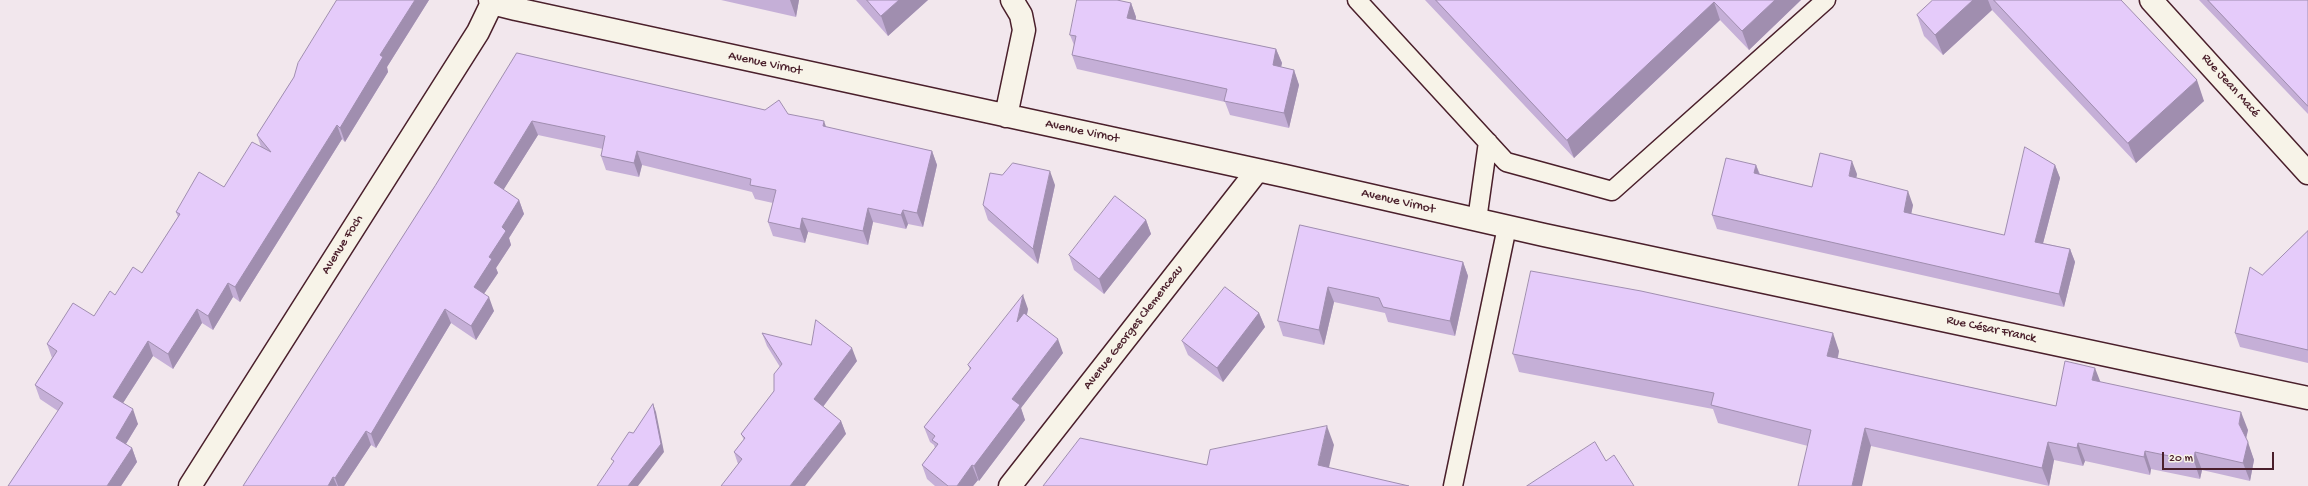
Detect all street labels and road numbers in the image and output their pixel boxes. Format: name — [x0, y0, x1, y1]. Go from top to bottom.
street label: Avenue Virnot — [727, 49, 803, 79]
street label: Rue Jean Macé — [2197, 51, 2263, 121]
street label: Avenue Virnot — [1044, 117, 1120, 147]
street label: Avenue Virnot — [1360, 186, 1436, 218]
street label: Avenue Foch — [319, 212, 367, 278]
street label: Avenue Georges Clemenceau — [1081, 263, 1187, 393]
street label: Rue César Franck — [1945, 313, 2037, 347]

